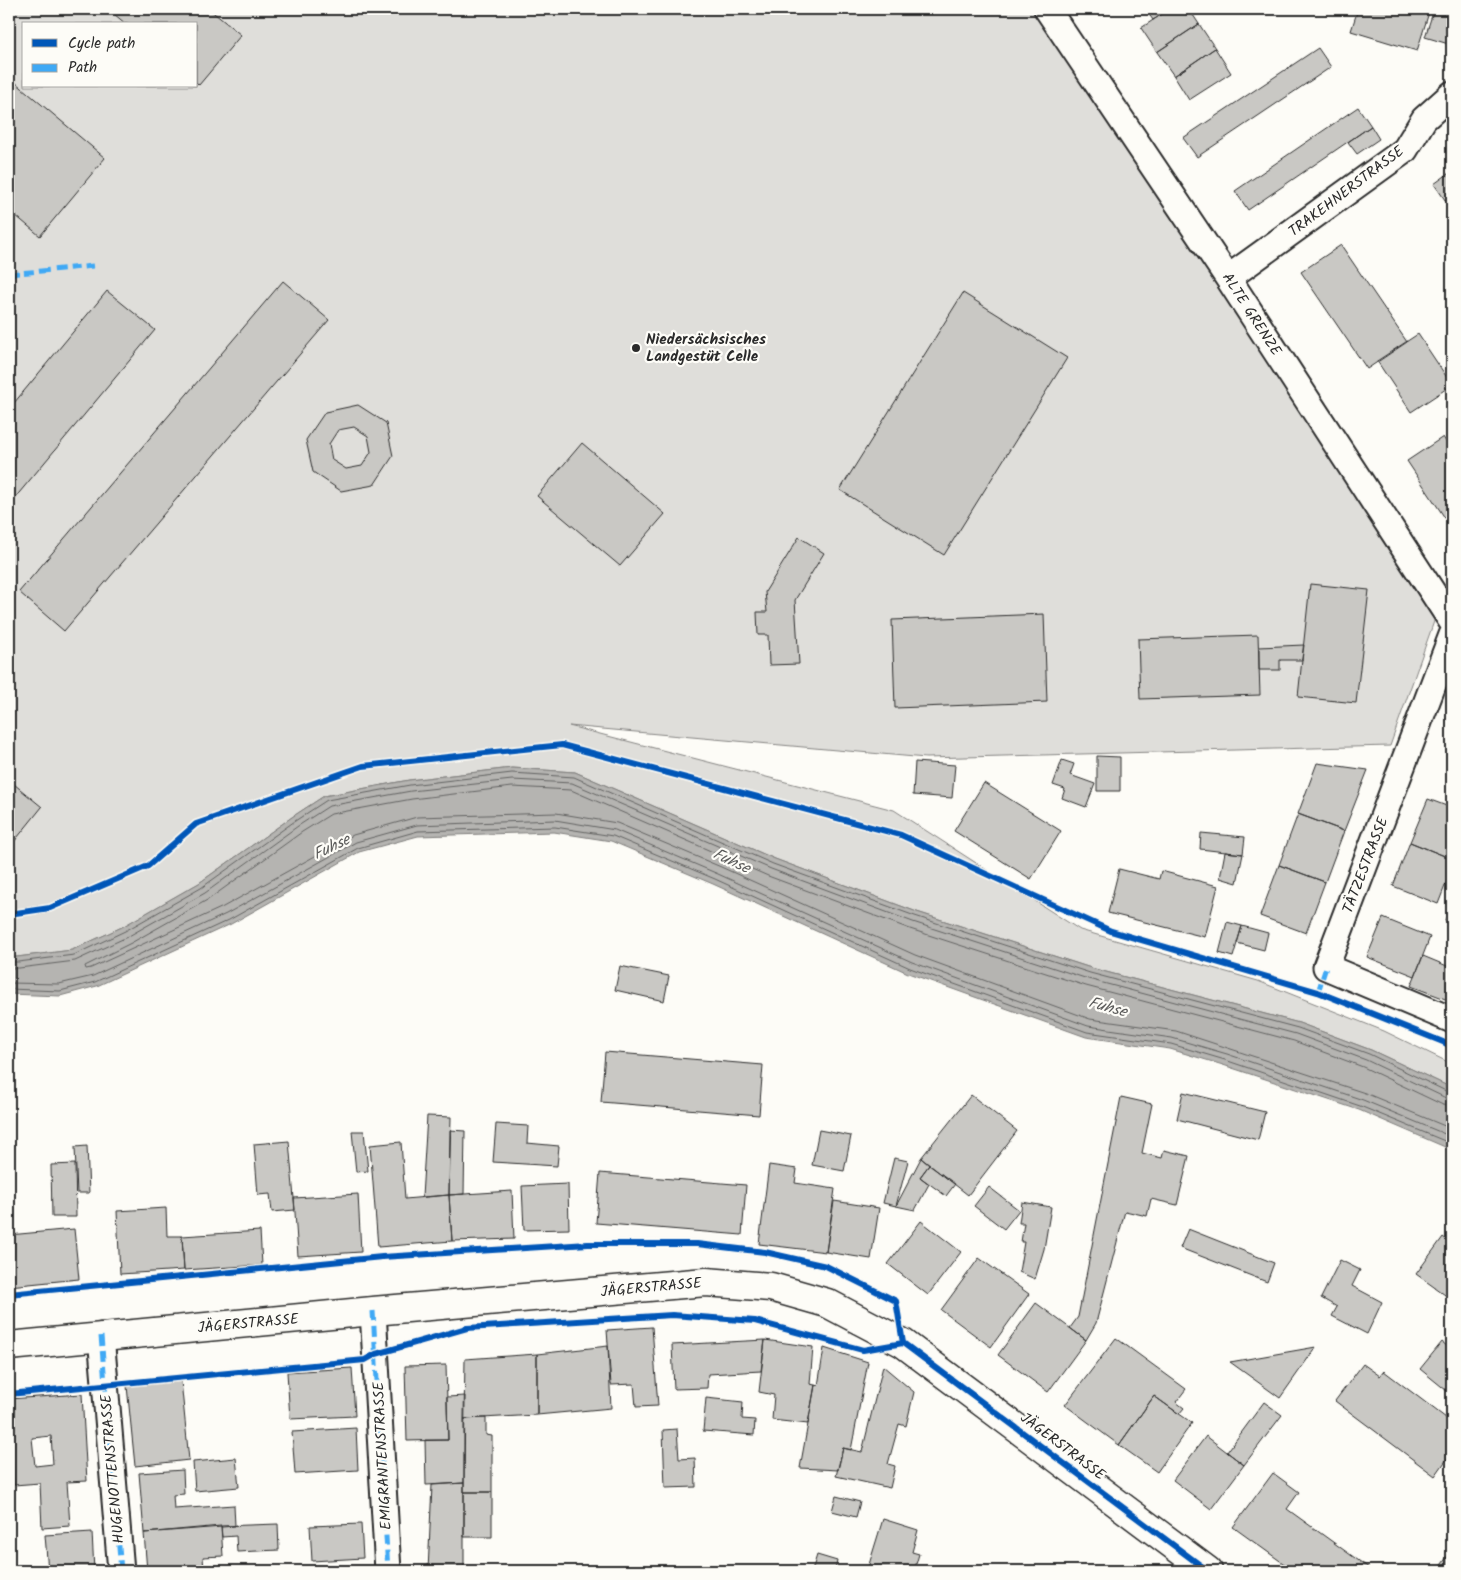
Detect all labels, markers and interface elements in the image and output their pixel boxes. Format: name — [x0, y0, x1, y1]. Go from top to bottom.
legend — [22, 22, 198, 88]
text: Cycle path — [68, 32, 135, 56]
text: Path — [68, 56, 97, 80]
street label: TRAKEHNERSTRASSE — [1284, 139, 1411, 243]
street label: ALTE GRENZE — [1215, 268, 1288, 362]
place label: Niedersächsisches Landgestüt Celle — [646, 328, 766, 369]
marker: Niedersächsisches Landgestüt Celle — [630, 342, 642, 354]
street label: TÄTZESTRASSE — [1336, 812, 1396, 917]
water label: Fuhse — [309, 827, 356, 867]
water label: Fuhse — [709, 842, 756, 882]
water label: Fuhse — [1086, 990, 1131, 1025]
street label: JÄGERSTRASSE — [600, 1272, 704, 1304]
street label: JÄGERSTRASSE — [197, 1308, 301, 1340]
street label: EMIGRANTENSTRASSE — [367, 1380, 399, 1530]
street label: HUGENOTTENSTRASSE — [94, 1392, 131, 1545]
street label: JÄGERSTRASSE — [1015, 1407, 1111, 1488]

